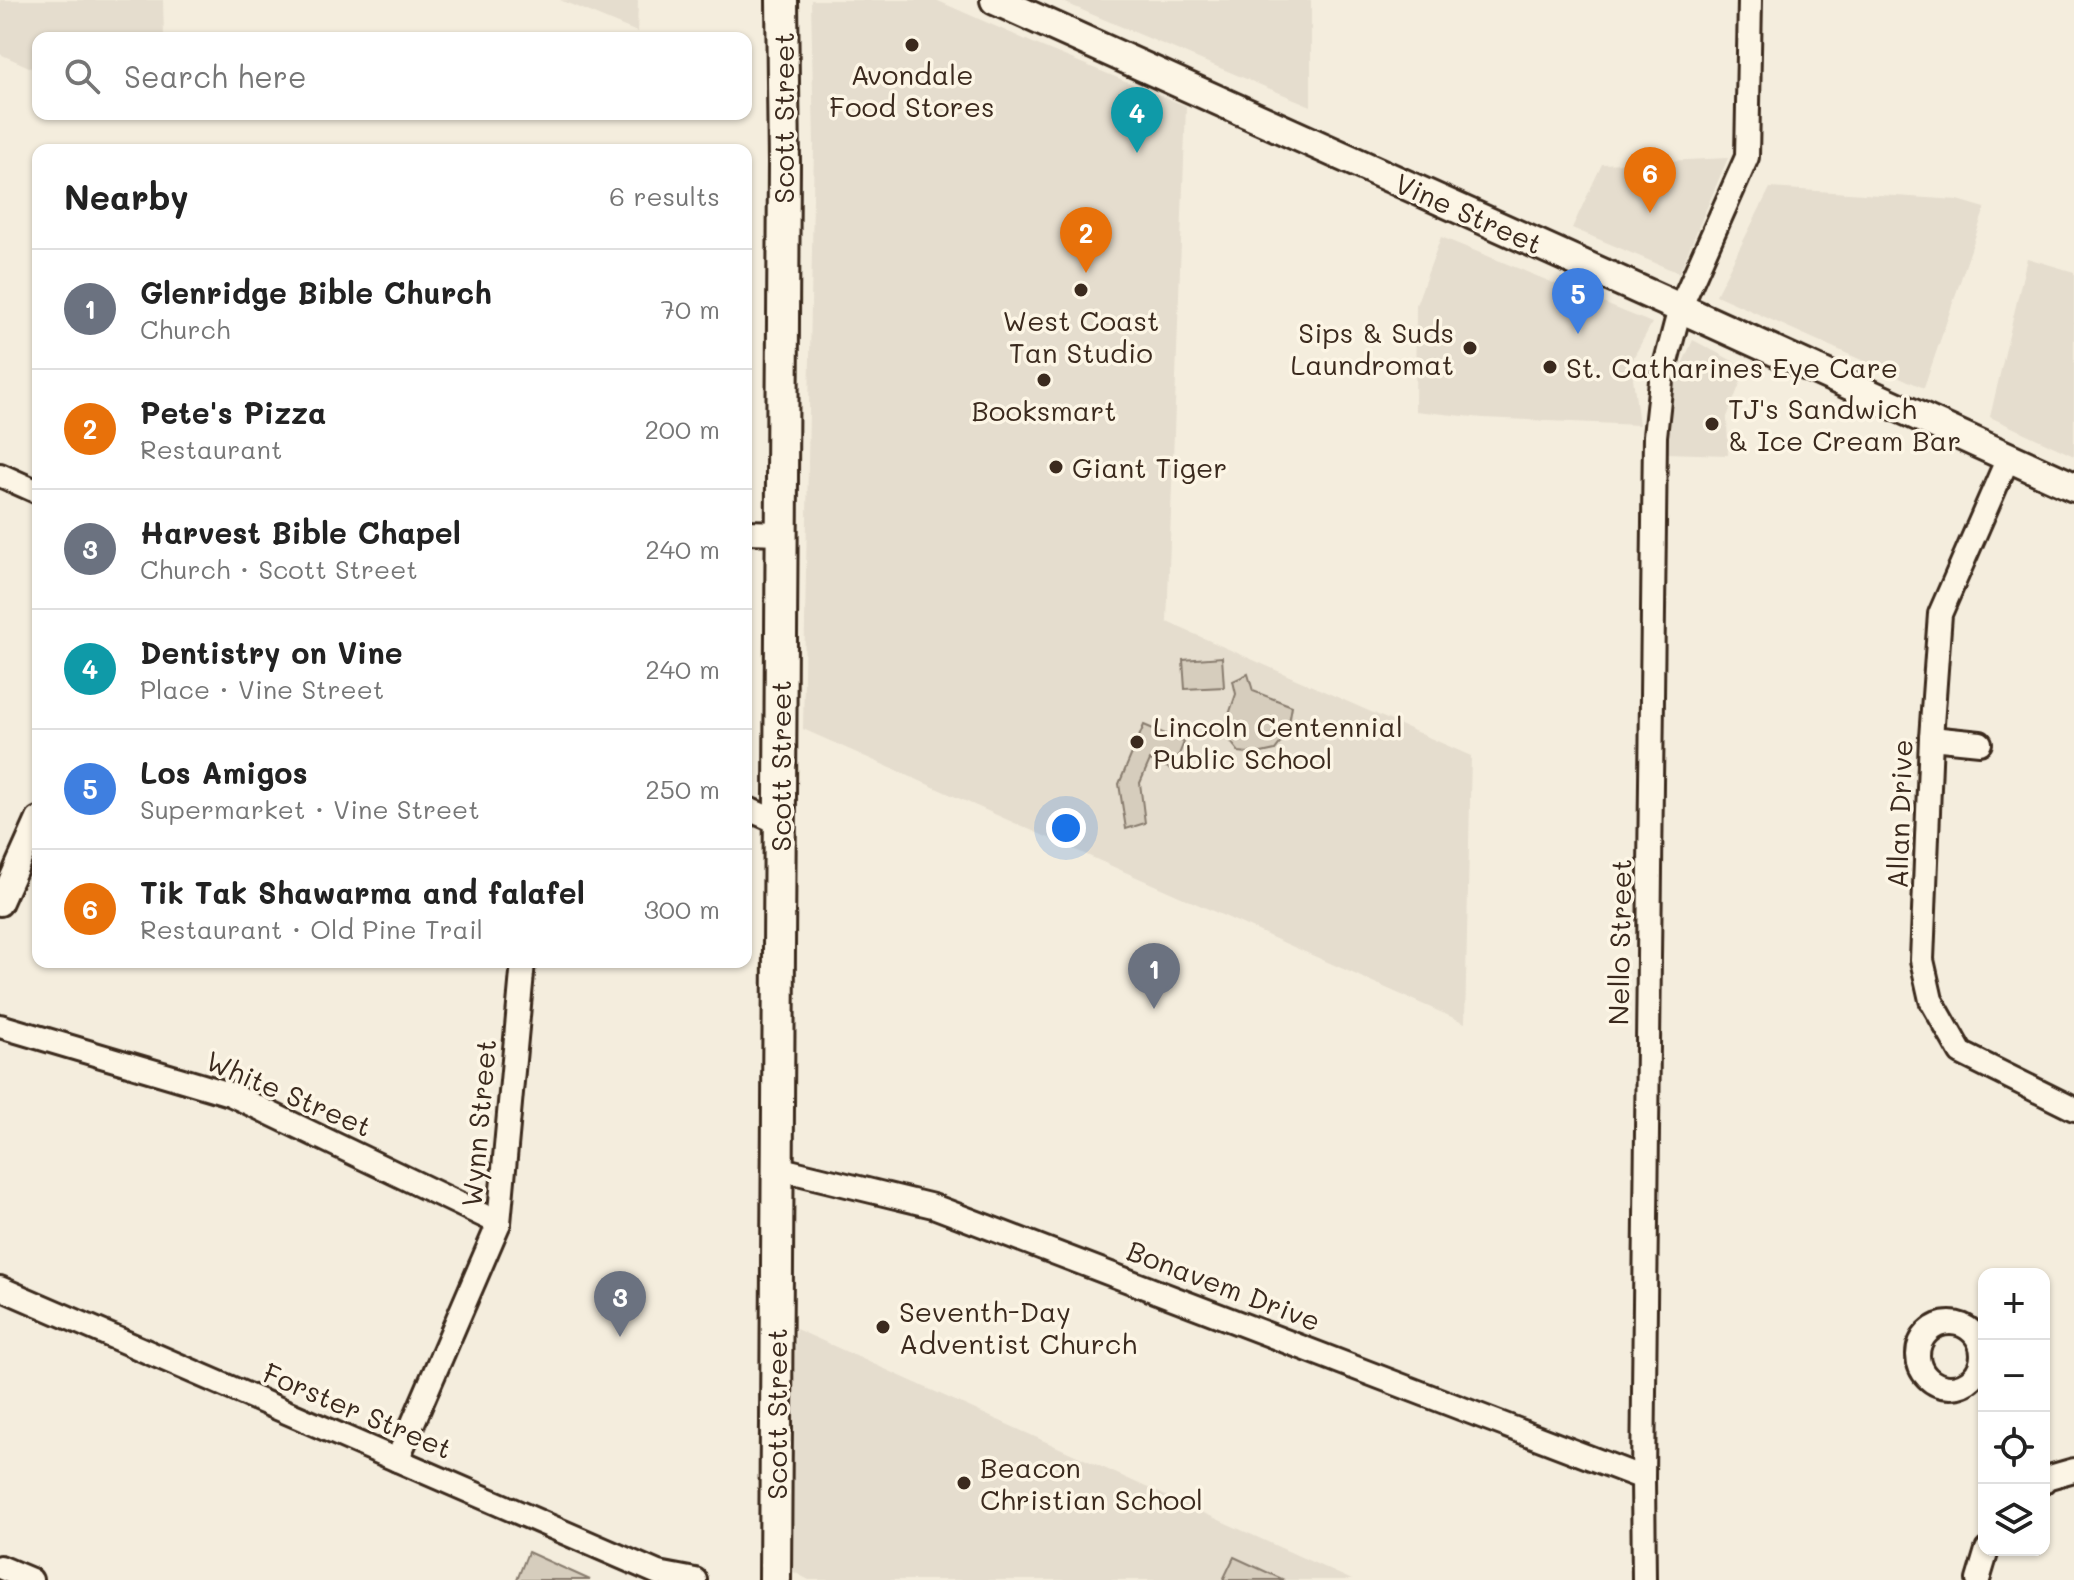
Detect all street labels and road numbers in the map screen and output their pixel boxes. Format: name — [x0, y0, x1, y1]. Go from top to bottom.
street label: Scott Street — [765, 32, 801, 204]
street label: Vine Street — [1390, 165, 1548, 261]
street label: Scott Street — [762, 680, 798, 852]
street label: Allan Drive — [1878, 739, 1920, 889]
street label: Nello Street — [1600, 858, 1638, 1026]
street label: Wynn Street — [453, 1038, 503, 1208]
street label: White Street — [201, 1042, 377, 1144]
street label: Bonavem Drive — [1122, 1232, 1326, 1338]
street label: Scott Street — [758, 1328, 794, 1500]
street label: Forster Street — [258, 1354, 458, 1466]

